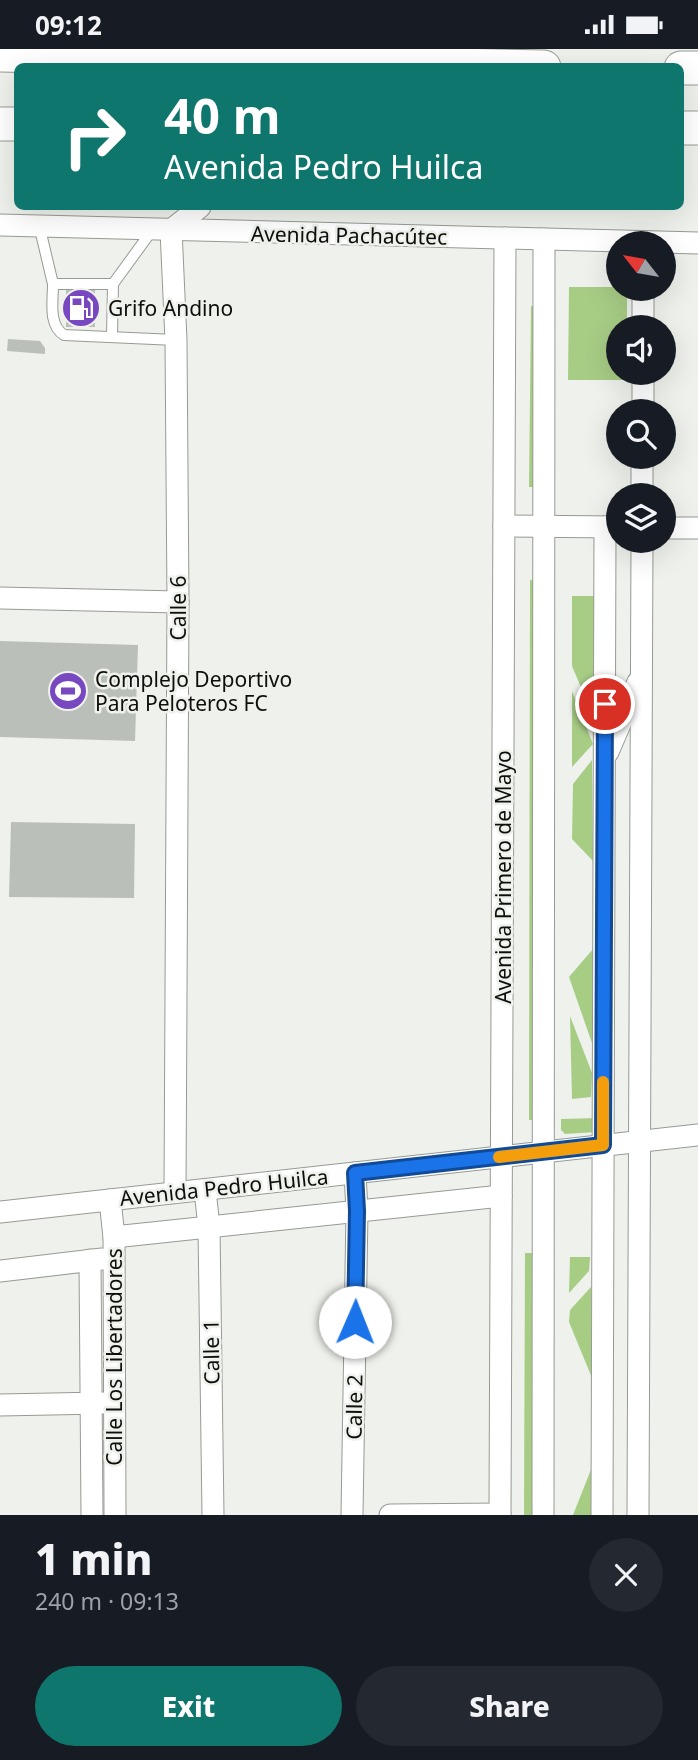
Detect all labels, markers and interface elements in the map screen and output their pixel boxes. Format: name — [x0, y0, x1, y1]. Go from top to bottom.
text: 09:12 — [35, 7, 102, 43]
text: 40 m — [164, 82, 281, 148]
icon: right — [49, 91, 140, 182]
text: Avenida Pedro Huilca — [164, 145, 483, 188]
street label: Avenida Pachacútec — [251, 219, 447, 251]
north arrow — [606, 231, 676, 301]
map controls — [606, 231, 676, 553]
fuel station icon: Grifo Andino — [60, 287, 102, 329]
place label: Grifo Andino — [108, 294, 233, 322]
button: sound — [606, 315, 676, 385]
button: search — [606, 399, 676, 469]
button: layers — [606, 483, 676, 553]
street label: Calle 6 — [164, 575, 192, 641]
place label: Complejo Deportivo Para Peloteros FC — [95, 665, 292, 717]
sports icon: Complejo Deportivo Para Peloteros FC — [47, 670, 89, 712]
pin — [575, 674, 635, 734]
icon: arrive — [586, 685, 624, 723]
street label: Avenida Primero de Mayo — [489, 750, 517, 1004]
street label: Avenida Pedro Huilca — [118, 1162, 330, 1212]
street label: Calle Los Libertadores — [100, 1248, 128, 1466]
position arrow — [318, 1285, 392, 1359]
street label: Calle 1 — [196, 1319, 226, 1385]
street label: Calle 2 — [339, 1374, 369, 1440]
text: 1 min — [35, 1530, 152, 1587]
button: close — [589, 1538, 663, 1612]
text: 240 m · 09:13 — [35, 1585, 179, 1617]
button: Exit — [35, 1666, 342, 1746]
button: Share — [356, 1666, 663, 1746]

